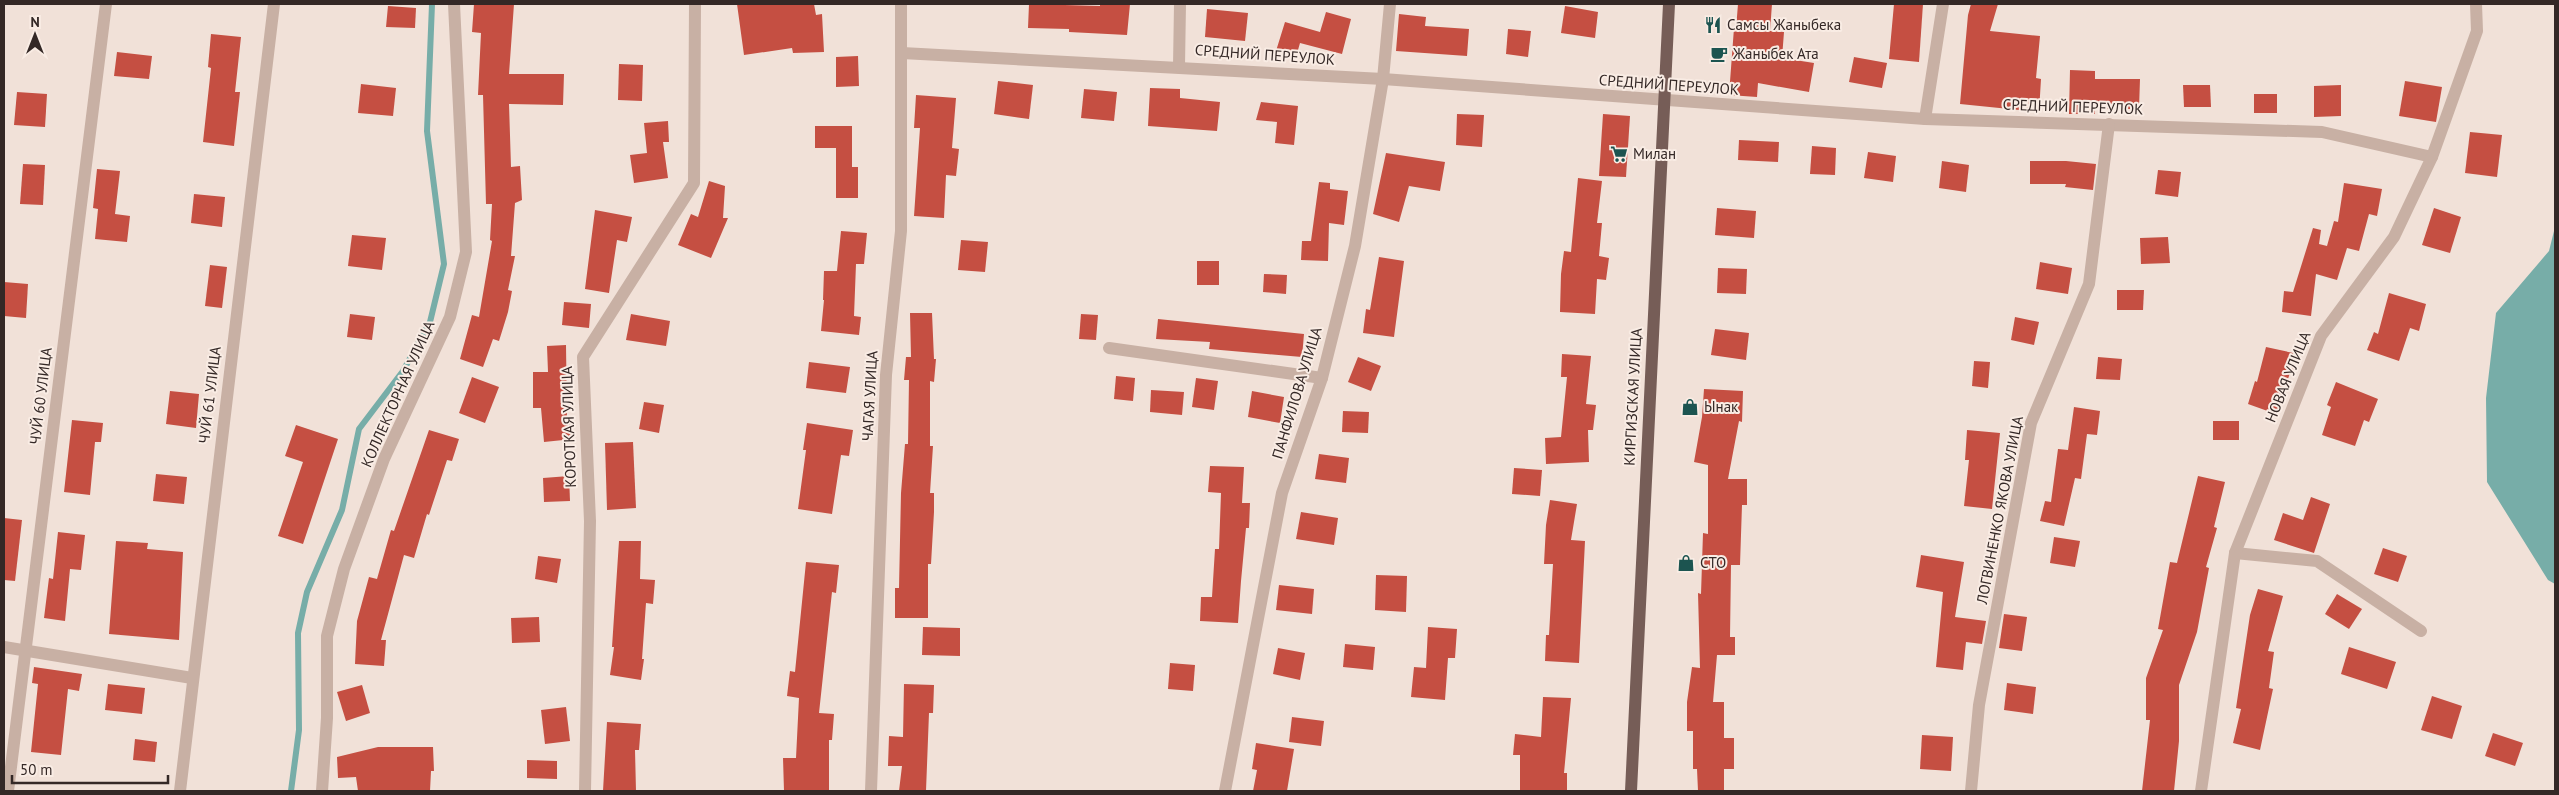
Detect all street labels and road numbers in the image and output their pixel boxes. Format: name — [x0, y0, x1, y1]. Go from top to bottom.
street label: СРЕДНИЙ ПЕРЕУЛОК — [1194, 40, 1336, 69]
street label: СРЕДНИЙ ПЕРЕУЛОК — [1598, 70, 1740, 99]
street label: СРЕДНИЙ ПЕРЕУЛОК — [2002, 95, 2144, 118]
street label: КОЛЛЕКТОРНАЯ УЛИЦА — [357, 317, 439, 470]
street label: ПАНФИЛОВА УЛИЦА — [1267, 324, 1326, 461]
street label: КИРГИЗСКАЯ УЛИЦА — [1619, 327, 1646, 466]
street label: НОВАЯ УЛИЦА — [2261, 328, 2314, 425]
street label: ЧУЙ 61 УЛИЦА — [194, 345, 225, 445]
street label: ЧУЙ 60 УЛИЦА — [25, 346, 56, 446]
street label: ЧАГАЯ УЛИЦА — [858, 350, 881, 442]
street label: КОРОТКАЯ УЛИЦА — [557, 366, 580, 488]
street label: ЛОГВИНЕНКО ЯКОВА УЛИЦА — [1972, 414, 2027, 607]

